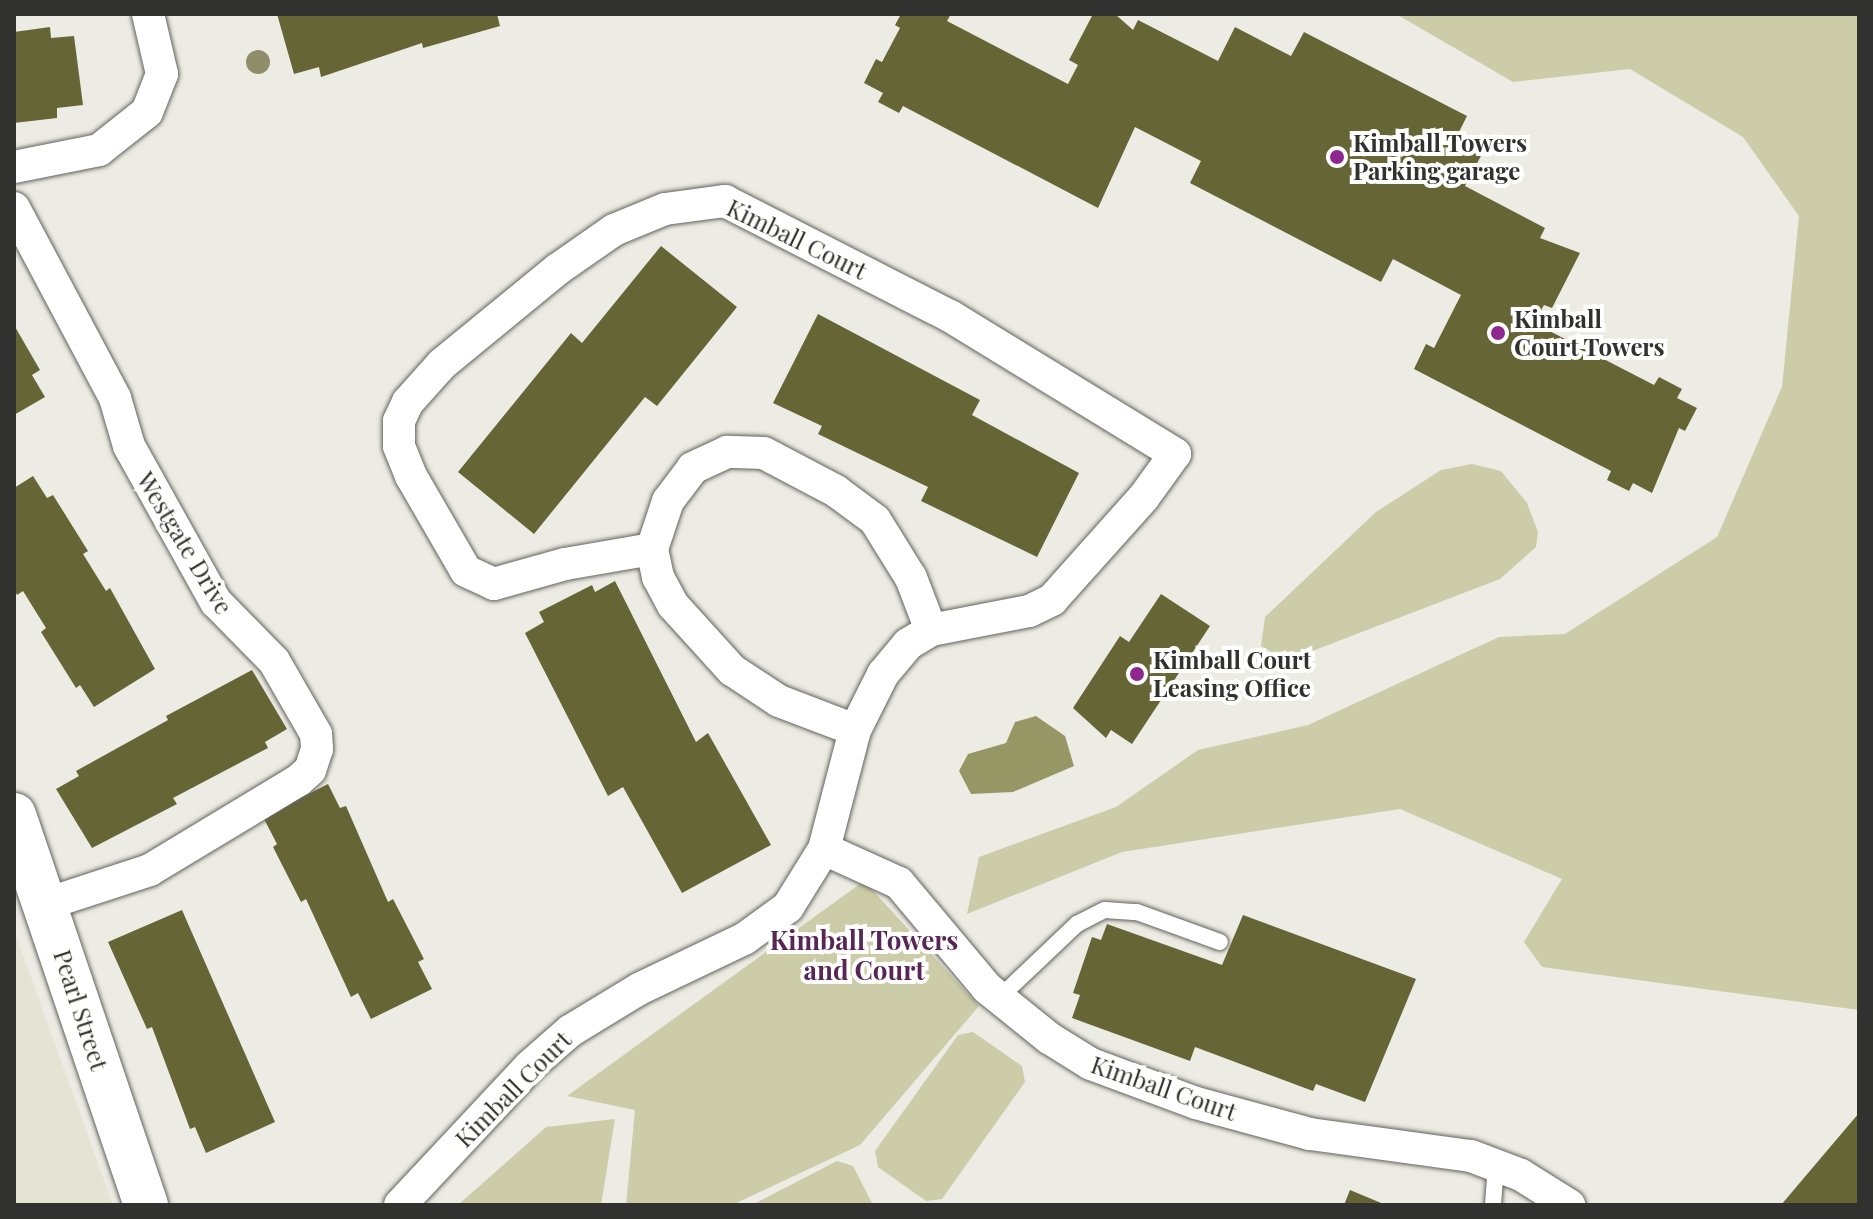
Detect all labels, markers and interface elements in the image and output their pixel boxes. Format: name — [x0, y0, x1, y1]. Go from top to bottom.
place label: Kimball Towers Parking garage — [1353, 129, 1528, 185]
marker: Kimball Towers Parking garage — [1328, 148, 1346, 166]
street label: Kimball Court — [722, 193, 872, 285]
place label: Kimball Court Towers — [1514, 305, 1665, 361]
marker: Kimball Court Towers — [1489, 324, 1507, 342]
street label: Westgate Drive — [131, 467, 239, 619]
place label: Kimball Court Leasing Office — [1153, 646, 1311, 702]
marker: Kimball Court Leasing Office — [1128, 665, 1146, 683]
district label: Kimball Towers and Court — [769, 924, 959, 986]
street label: Pearl Street — [48, 946, 114, 1074]
street label: Kimball Court — [449, 1025, 577, 1153]
street label: Kimball Court — [1087, 1050, 1241, 1126]

